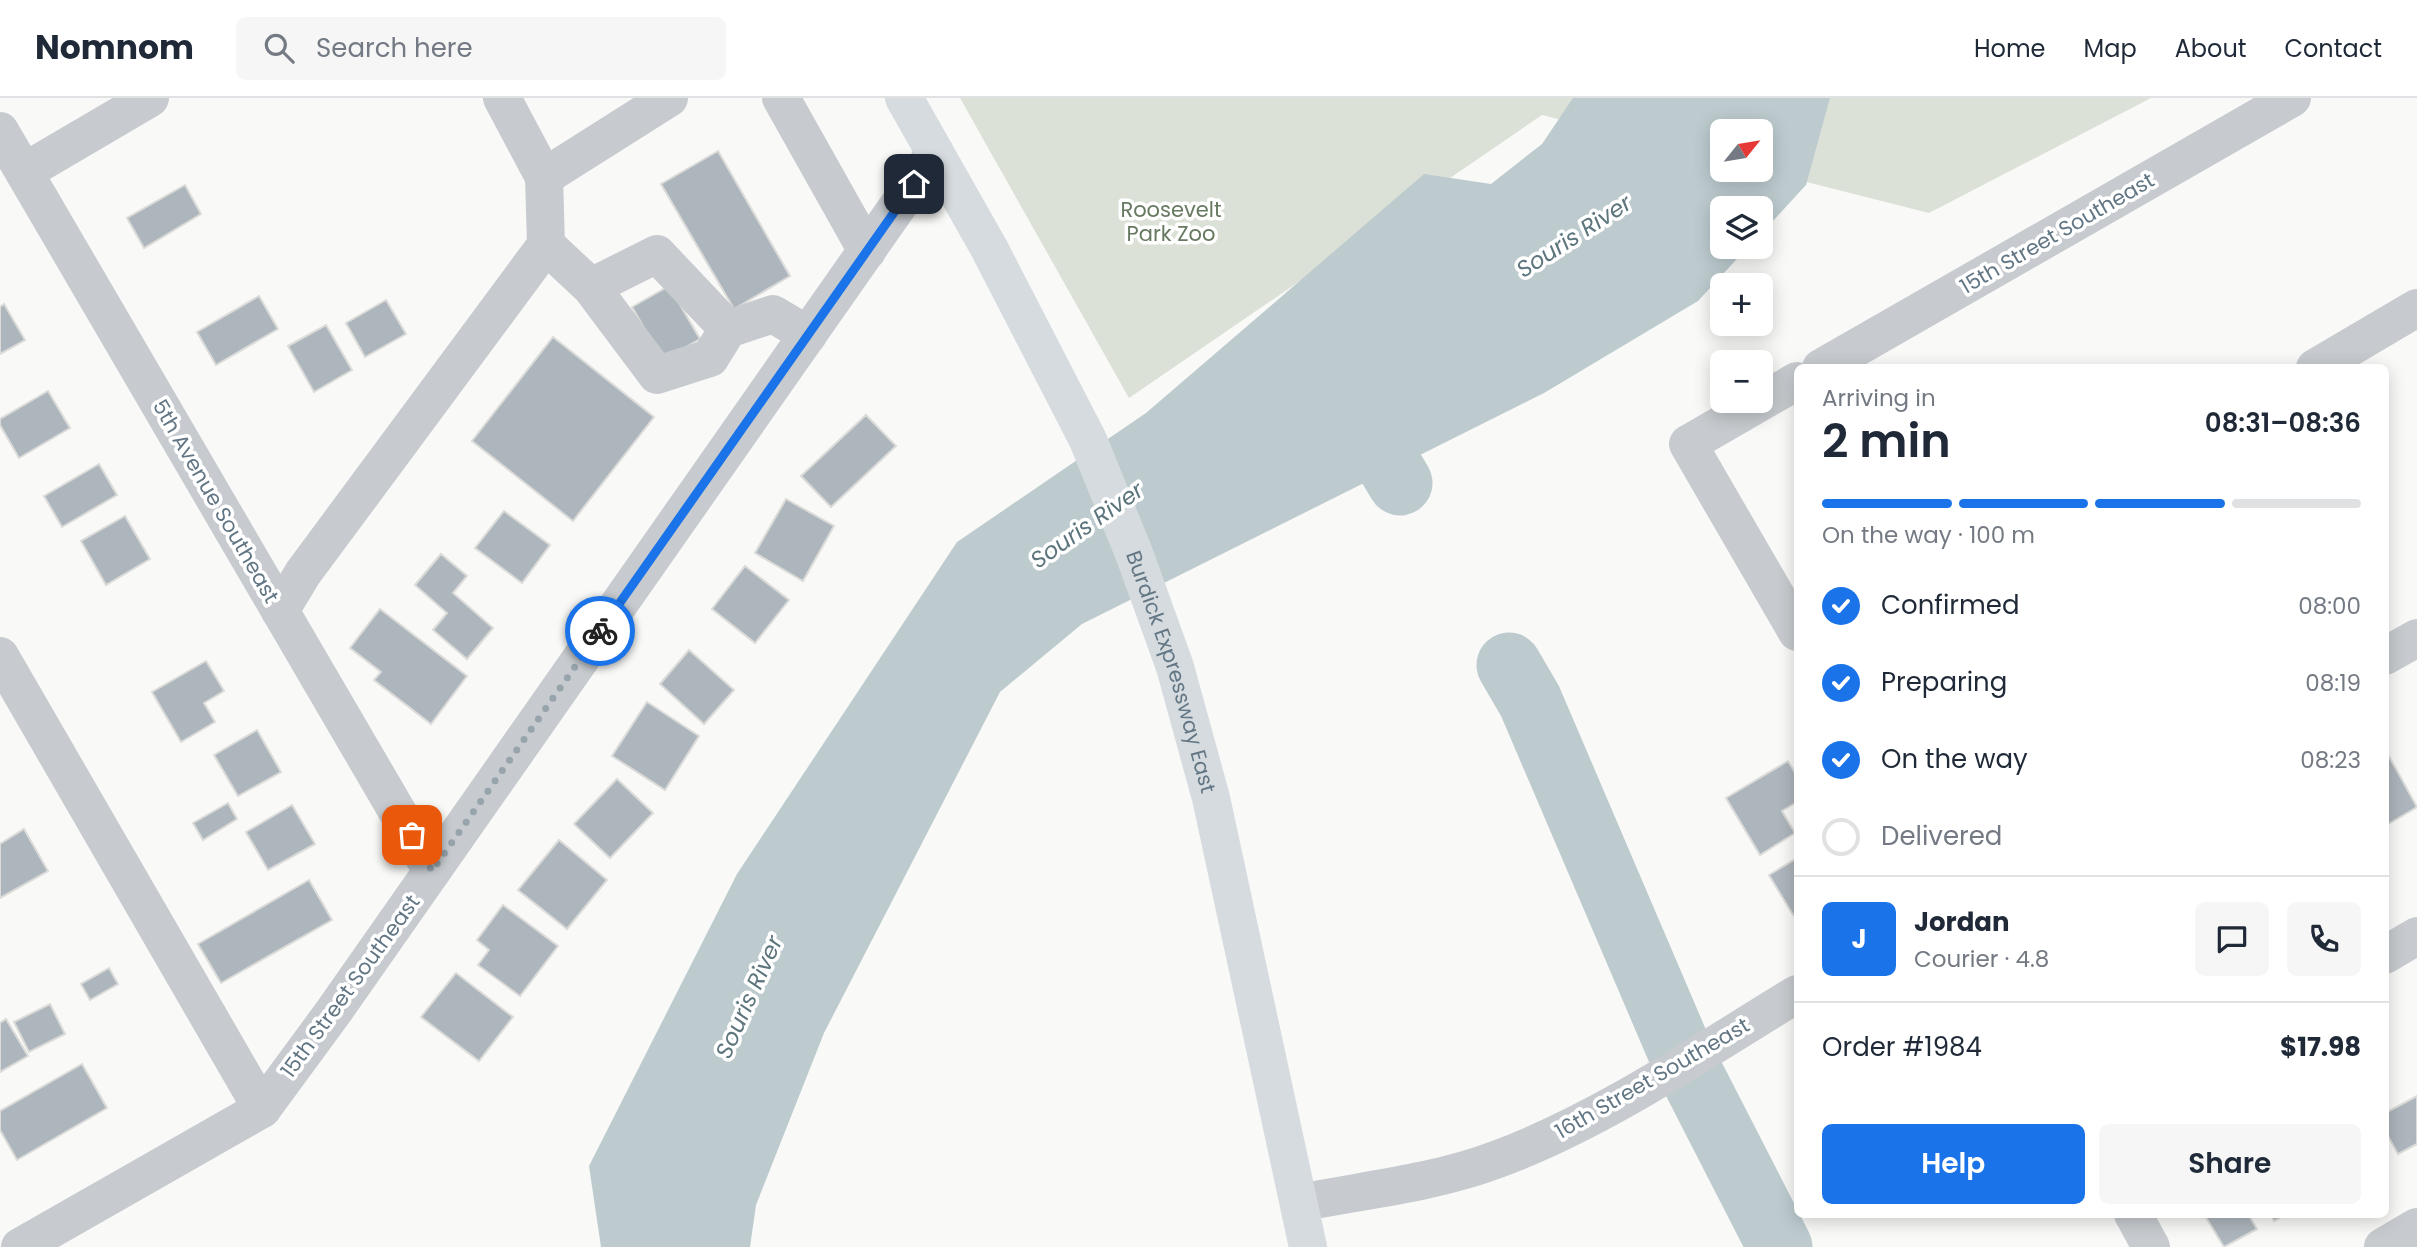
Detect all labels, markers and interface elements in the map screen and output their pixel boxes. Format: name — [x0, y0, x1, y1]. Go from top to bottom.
search box — [236, 17, 726, 80]
text: Nomnom — [35, 24, 194, 71]
icon: search — [260, 29, 298, 67]
text: Search here — [316, 30, 473, 66]
text: Home — [1974, 32, 2046, 65]
text: Map — [2084, 32, 2137, 65]
text: About — [2175, 32, 2246, 65]
text: Contact — [2284, 32, 2382, 65]
north arrow — [1710, 119, 1773, 182]
map controls — [1710, 119, 1773, 413]
pin — [884, 154, 944, 214]
icon: home — [895, 165, 933, 203]
street label: 15th Street Southeast — [1955, 165, 2159, 301]
water label: Souris River — [1510, 186, 1639, 285]
park label: Roosevelt Park Zoo — [1120, 195, 1222, 248]
button: layers — [1710, 196, 1773, 259]
button: + — [1710, 273, 1773, 336]
button: − — [1710, 350, 1773, 413]
text: Arriving in — [1822, 382, 1936, 414]
street label: 5th Avenue Southeast — [146, 394, 286, 608]
text: 08:31–08:36 — [2205, 405, 2361, 441]
text: 2 min — [1822, 409, 1951, 473]
water label: Souris River — [1024, 473, 1151, 576]
text: On the way · 100 m — [1822, 519, 2035, 551]
street label: Burdick Expressway East — [1120, 546, 1223, 796]
icon: check — [1822, 587, 1860, 625]
text: Confirmed — [1881, 587, 2019, 623]
text: 08:00 — [2298, 590, 2361, 622]
courier — [565, 596, 635, 666]
icon: bike — [581, 612, 619, 650]
icon: check — [1822, 664, 1860, 702]
text: Preparing — [1881, 664, 2007, 700]
text: 08:19 — [2305, 667, 2361, 699]
icon: check — [1822, 741, 1860, 779]
text: On the way — [1881, 741, 2028, 777]
text: 08:23 — [2300, 744, 2361, 776]
pin — [382, 805, 442, 865]
icon: bag — [393, 816, 431, 854]
text: Delivered — [1881, 818, 2002, 854]
street label: 15th Street Southeast — [274, 889, 426, 1083]
button: chat — [2195, 902, 2269, 976]
button: phone — [2287, 902, 2361, 976]
text: Jordan — [1914, 904, 2010, 940]
text: J — [1851, 921, 1867, 957]
water label: Souris River — [708, 929, 791, 1063]
text: Courier · 4.8 — [1914, 943, 2049, 975]
street label: 16th Street Southeast — [1550, 1010, 1754, 1146]
text: Order #1984 — [1822, 1029, 1982, 1065]
text: $17.98 — [2280, 1029, 2361, 1065]
button: Help — [1822, 1124, 2085, 1204]
button: Share — [2099, 1124, 2361, 1204]

